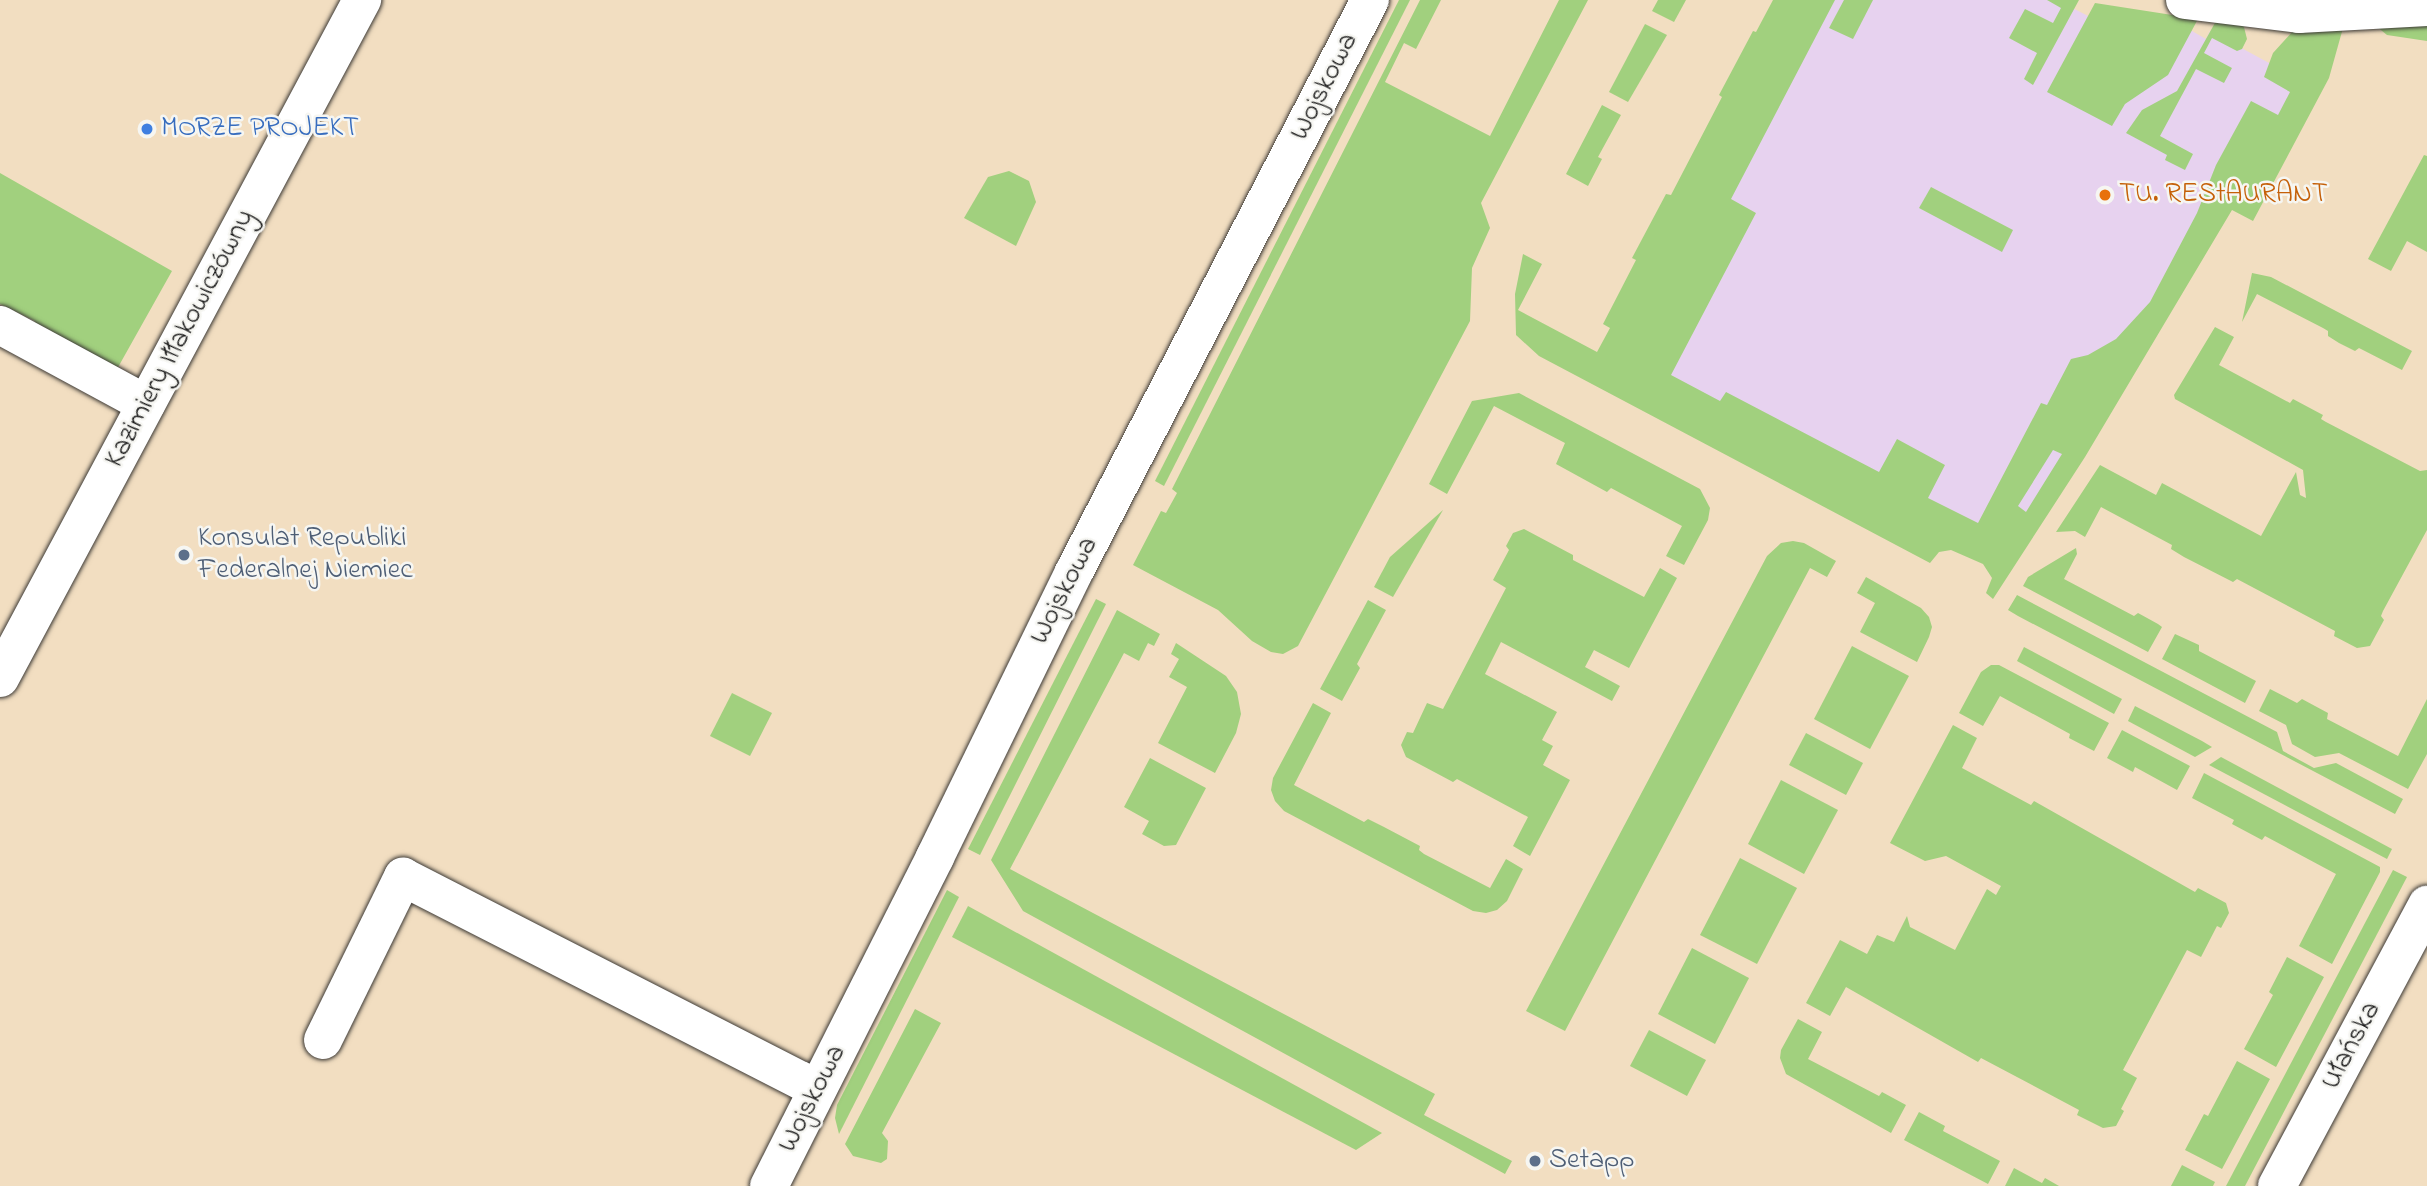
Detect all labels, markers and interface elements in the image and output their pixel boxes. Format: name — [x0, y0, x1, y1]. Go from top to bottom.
street label: Wojskowa — [1284, 28, 1366, 146]
place label: MORZE PROJEKT — [161, 112, 359, 146]
marker: MORZE PROJEKT — [139, 121, 155, 137]
place label: TU. REStAURANT — [2119, 178, 2328, 212]
marker: TU. REStAURANT — [2097, 187, 2113, 203]
street label: Kazimiery Iłłakowiczówny — [99, 204, 263, 474]
place label: Konsulat Republiki Federalnej Niemiec — [198, 522, 413, 588]
street label: Wojskowa — [1024, 532, 1106, 650]
marker: Konsulat Republiki Federalnej Niemiec — [176, 547, 192, 563]
street label: Ułańska — [2315, 996, 2389, 1096]
street label: Wojskowa — [772, 1040, 854, 1158]
place label: Setapp — [1549, 1144, 1635, 1178]
marker: Setapp — [1527, 1153, 1543, 1169]

